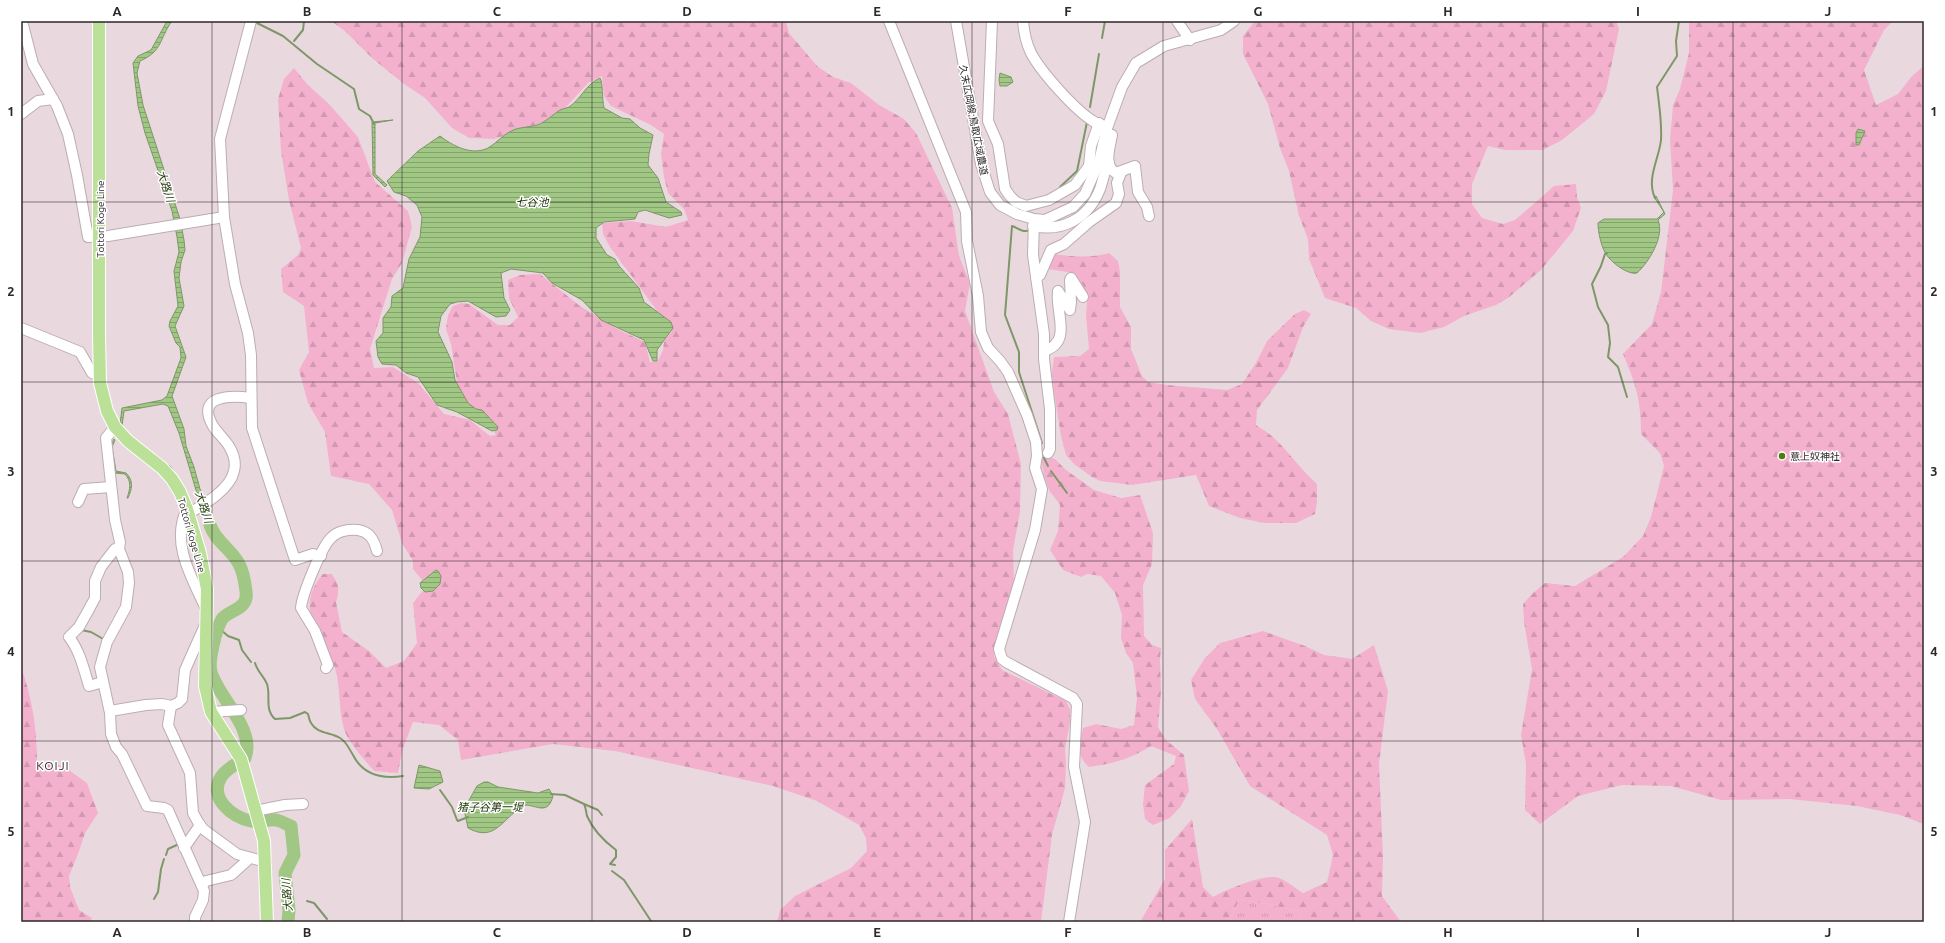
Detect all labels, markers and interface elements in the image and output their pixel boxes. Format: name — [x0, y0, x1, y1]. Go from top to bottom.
text: A — [112, 4, 122, 18]
text: B — [303, 4, 312, 18]
text: C — [493, 4, 502, 18]
text: D — [682, 4, 692, 18]
text: E — [873, 4, 881, 18]
text: F — [1064, 4, 1072, 18]
text: G — [1254, 4, 1263, 18]
text: H — [1443, 4, 1453, 18]
text: I — [1636, 4, 1640, 18]
text: J — [1825, 4, 1831, 18]
street label: 久末広岡線;鳥取広域農道 — [957, 64, 990, 176]
text: 1 — [7, 104, 15, 118]
text: 1 — [1930, 104, 1938, 118]
water label: 大路川 — [155, 168, 177, 204]
street label: Tottori Koge Line — [95, 180, 106, 258]
water label: 七谷池 — [516, 196, 549, 208]
text: 2 — [7, 284, 15, 298]
text: 2 — [1930, 284, 1938, 298]
marker: 意上奴神社 — [1777, 451, 1787, 461]
place label: 意上奴神社 — [1790, 451, 1840, 462]
text: 3 — [7, 464, 15, 478]
text: 3 — [1930, 464, 1938, 478]
water label: 大路川 — [193, 489, 215, 525]
street label: Tottori Koge Line — [176, 496, 207, 574]
text: 4 — [7, 644, 15, 658]
text: 4 — [1930, 644, 1938, 658]
district label: KOIJI — [36, 759, 70, 772]
water label: 猪子谷第一堤 — [457, 801, 524, 813]
text: 5 — [7, 824, 15, 838]
text: 5 — [1930, 824, 1938, 838]
water label: 大路川 — [280, 877, 294, 912]
text: A — [112, 925, 122, 939]
text: B — [303, 925, 312, 939]
text: C — [493, 925, 502, 939]
text: D — [682, 925, 692, 939]
text: E — [873, 925, 881, 939]
text: F — [1064, 925, 1072, 939]
text: G — [1254, 925, 1263, 939]
text: H — [1443, 925, 1453, 939]
text: I — [1636, 925, 1640, 939]
text: J — [1825, 925, 1831, 939]

